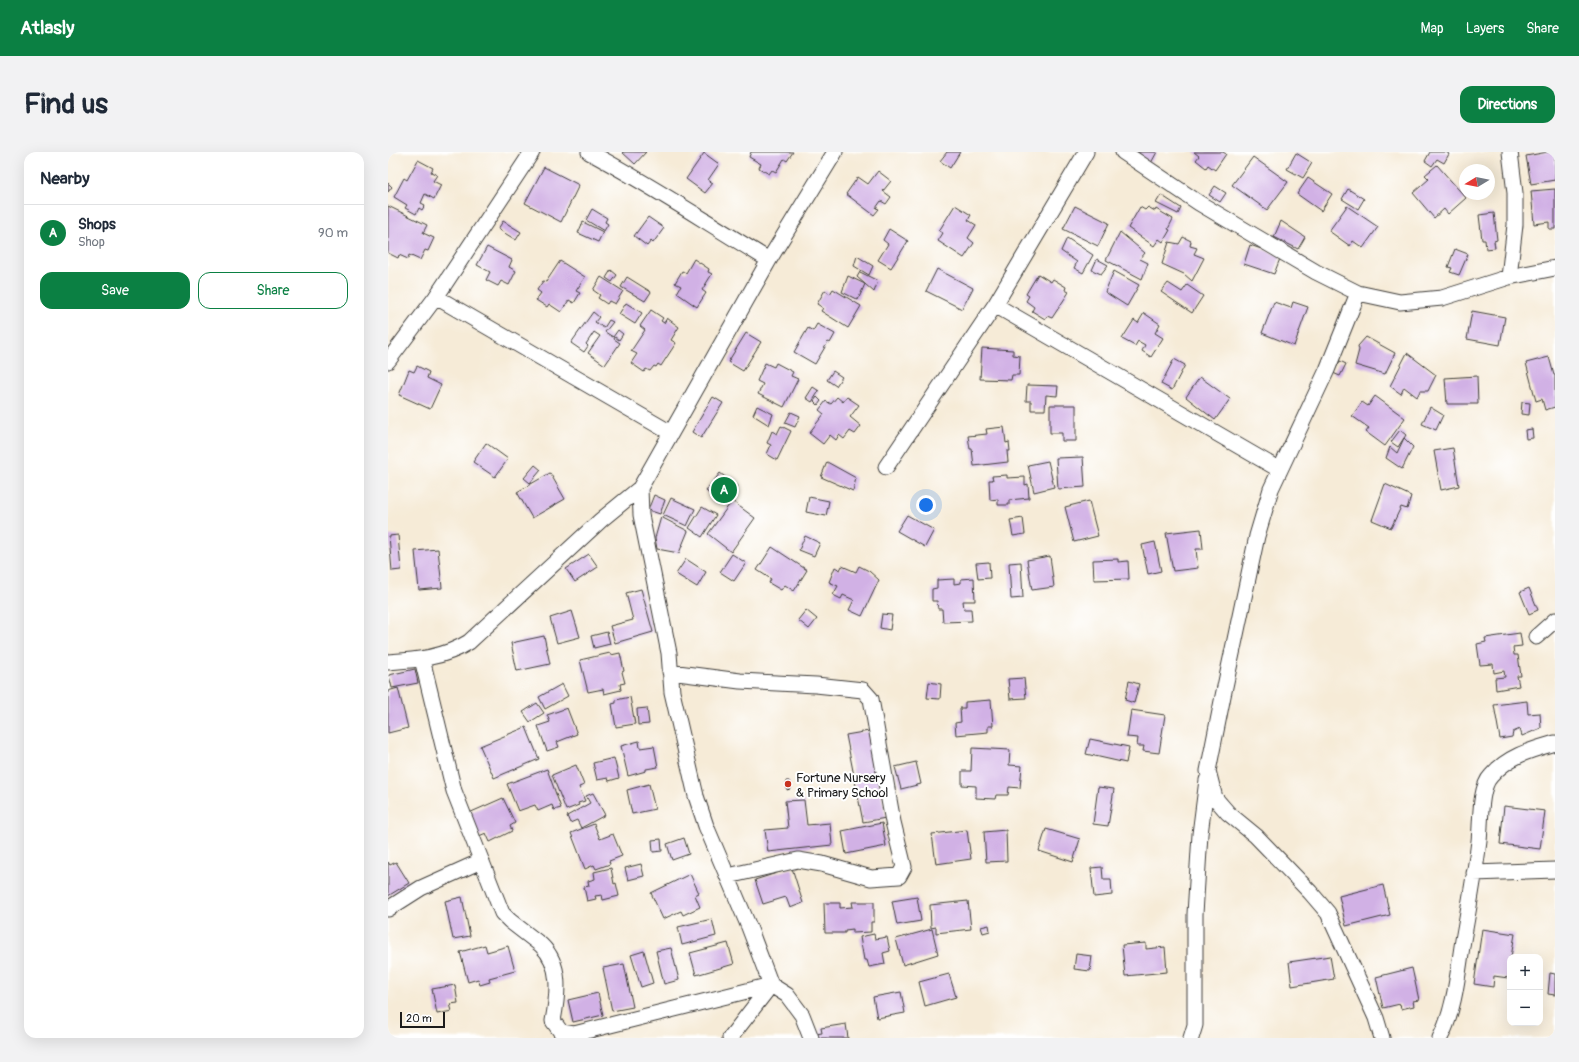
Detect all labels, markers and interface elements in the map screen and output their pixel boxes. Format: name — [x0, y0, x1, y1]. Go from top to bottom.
text: Atlasly — [20, 16, 74, 40]
text: Map — [1421, 20, 1444, 37]
text: Layers — [1466, 20, 1504, 37]
text: Share — [1526, 20, 1559, 37]
button: Directions — [1460, 86, 1555, 123]
text: Find us — [24, 87, 108, 122]
north arrow — [1459, 164, 1495, 200]
text: Nearby — [40, 168, 89, 189]
text: Shops — [78, 215, 116, 234]
text: A — [49, 225, 57, 241]
text: 90 m — [318, 225, 348, 241]
text: Shop — [78, 234, 105, 250]
button: Save — [40, 272, 190, 309]
button: Share — [198, 272, 348, 309]
pin: A — [711, 475, 737, 505]
your location — [916, 495, 936, 515]
place label: Fortune Nursery & Primary School — [796, 770, 888, 801]
marker: Fortune Nursery & Primary School — [783, 779, 793, 789]
map controls — [1507, 954, 1543, 1026]
button: + — [1507, 954, 1543, 990]
button: − — [1507, 990, 1543, 1026]
scale bar — [400, 1010, 445, 1029]
text: 20 m — [406, 1012, 432, 1025]

